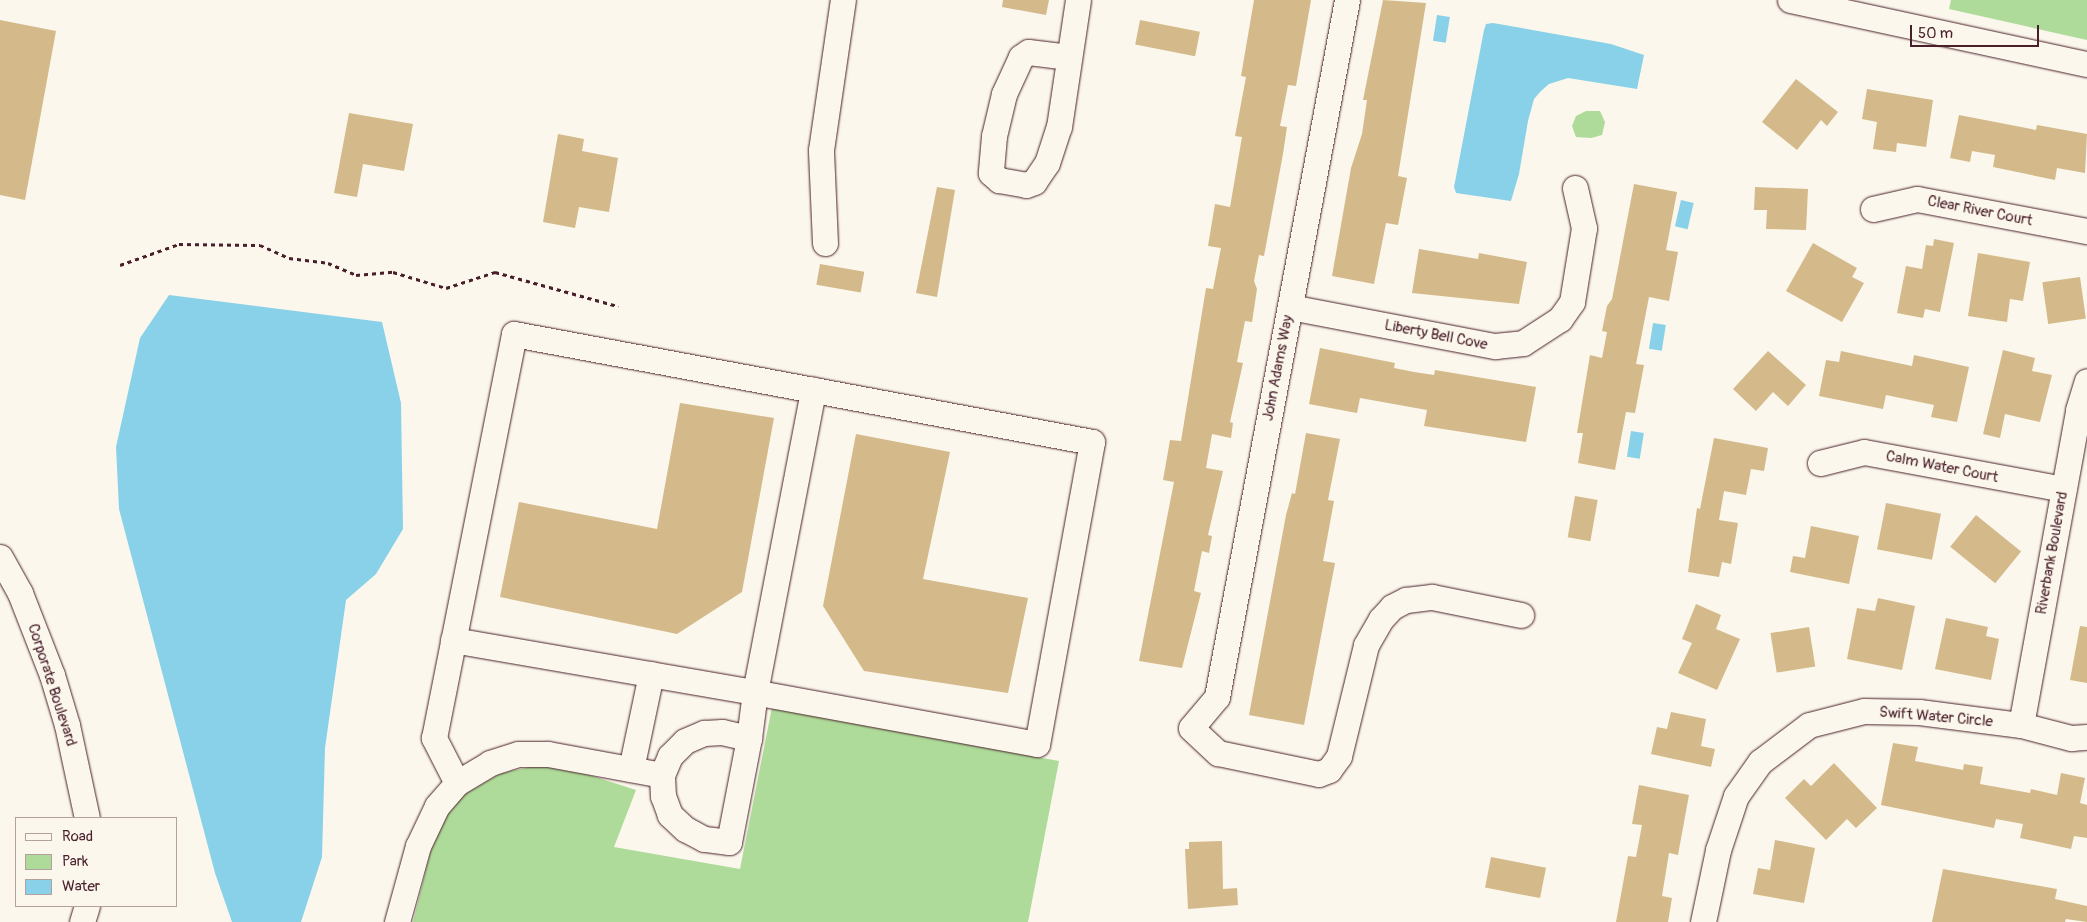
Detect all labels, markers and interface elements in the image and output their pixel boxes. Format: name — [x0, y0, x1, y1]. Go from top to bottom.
scale bar — [1912, 15, 2041, 47]
text: 50 m — [1918, 24, 1953, 43]
street label: Clear River Court — [1926, 192, 2034, 230]
street label: John Adams Way — [1259, 314, 1297, 422]
street label: Liberty Bell Cove — [1383, 316, 1489, 354]
street label: Calm Water Court — [1884, 447, 2000, 487]
street label: Riverbank Boulevard — [2032, 490, 2072, 616]
street label: Corporate Boulevard — [24, 622, 80, 748]
street label: Swift Water Circle — [1878, 703, 1994, 731]
legend — [15, 817, 178, 907]
text: Road — [62, 827, 93, 846]
text: Park — [62, 852, 88, 871]
text: Water — [62, 877, 100, 896]

